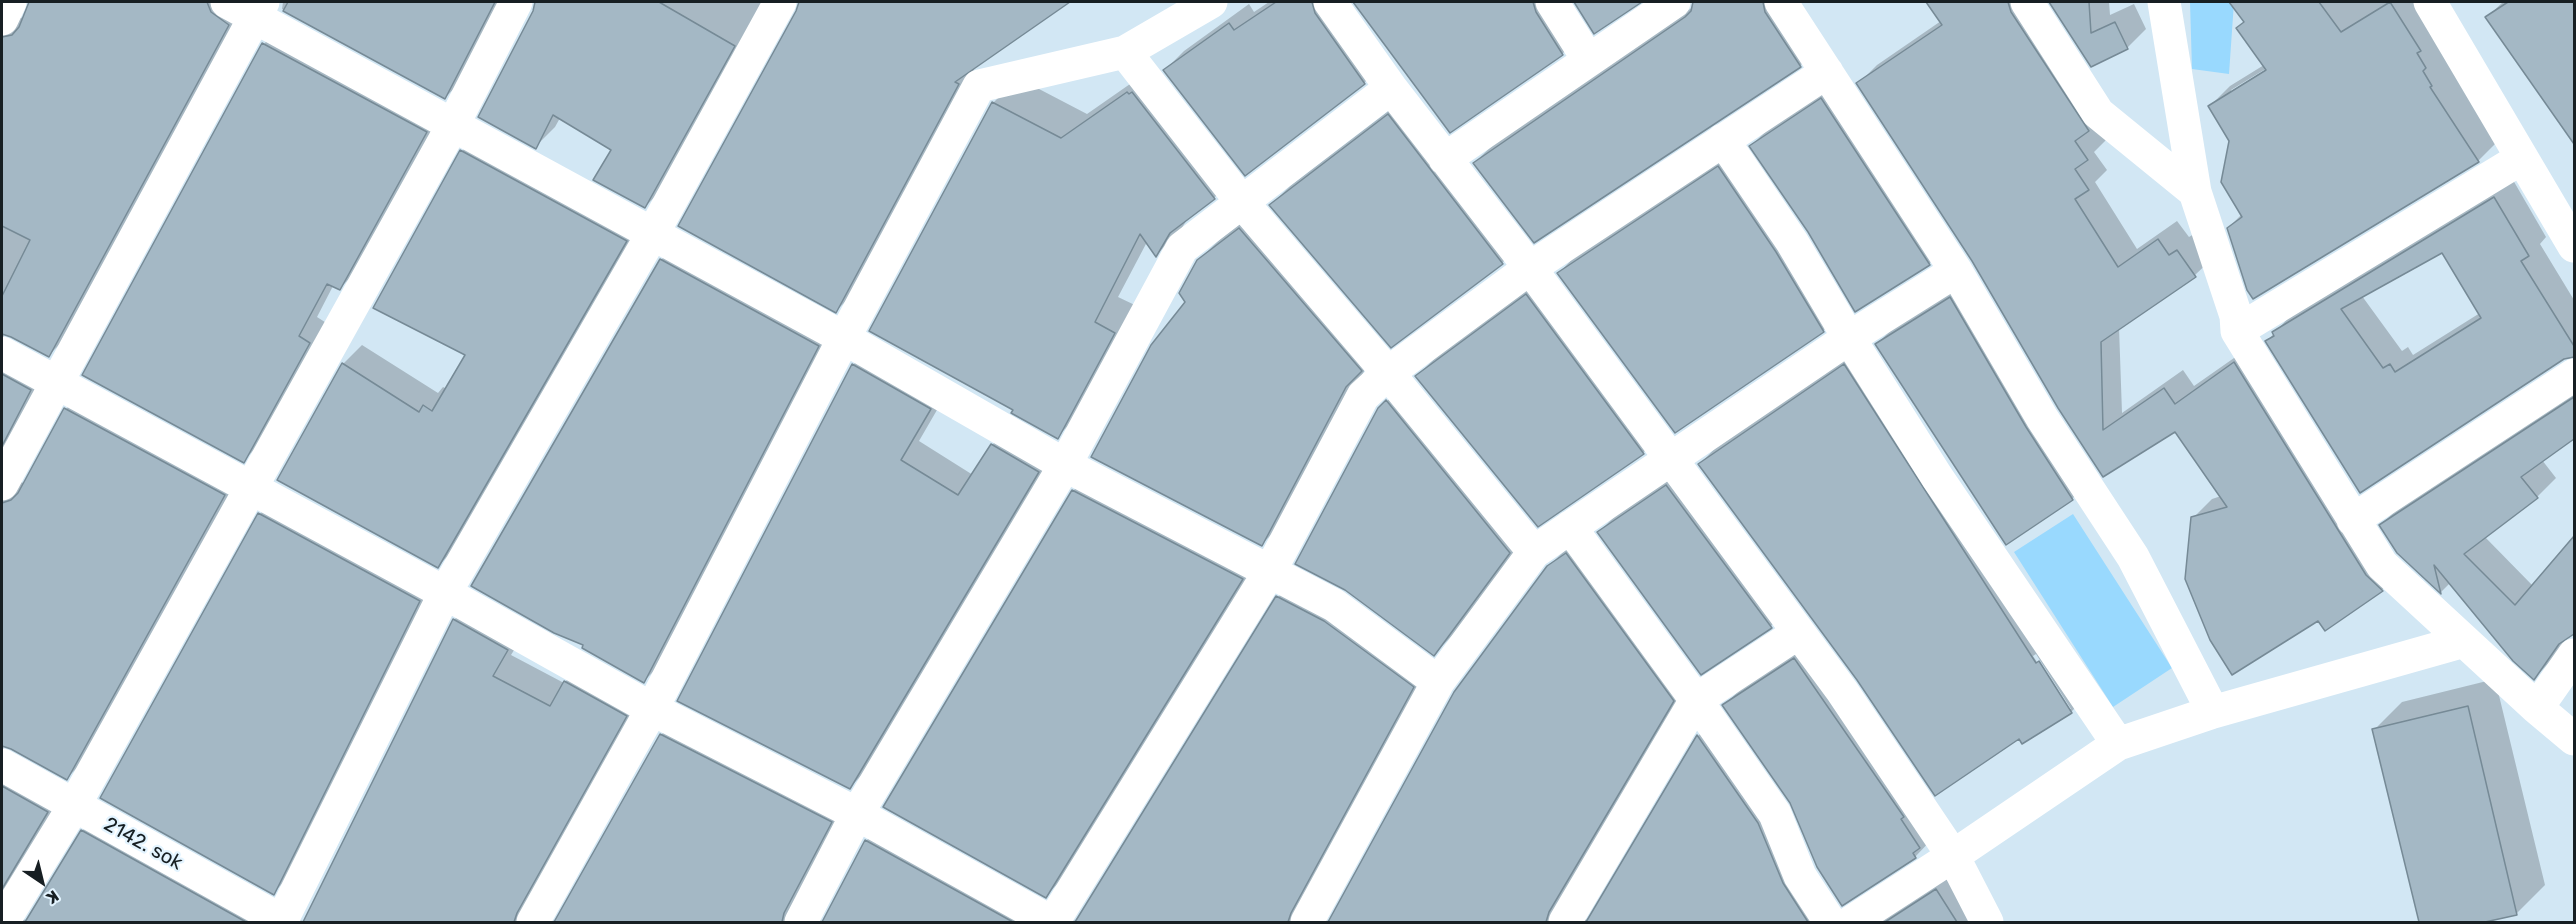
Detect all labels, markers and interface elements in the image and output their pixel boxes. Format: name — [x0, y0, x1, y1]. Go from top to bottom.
street label: 2142. sok — [99, 813, 187, 875]
north arrow — [12, 852, 72, 912]
text: K — [43, 886, 62, 908]

